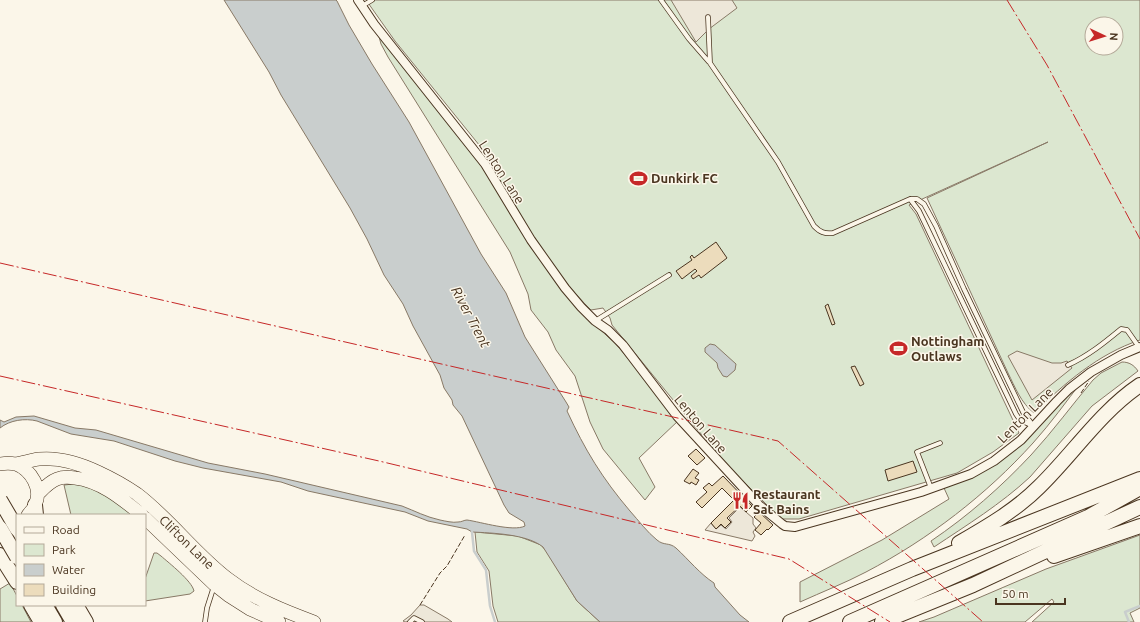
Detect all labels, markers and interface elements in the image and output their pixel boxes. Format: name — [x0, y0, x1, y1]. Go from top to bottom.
north arrow — [1084, 16, 1124, 56]
text: N — [1108, 32, 1120, 41]
street label: Lenton Lane — [476, 138, 528, 206]
sports icon: Dunkirk FC — [628, 168, 648, 188]
place label: Dunkirk FC — [651, 171, 719, 185]
water label: River Trent — [448, 284, 494, 351]
place label: Nottingham Outlaws — [911, 334, 984, 363]
sports icon: Nottingham Outlaws — [888, 338, 908, 358]
street label: Lenton Lane — [995, 385, 1055, 445]
street label: Lenton Lane — [672, 392, 730, 456]
place label: Restaurant Sat Bains — [753, 487, 821, 516]
restaurant icon: Restaurant Sat Bains — [730, 491, 750, 511]
street label: Clifton Lane — [157, 512, 217, 572]
legend — [16, 514, 146, 606]
text: Road — [52, 523, 80, 536]
text: Park — [52, 543, 76, 556]
text: Water — [52, 563, 85, 576]
scale bar — [996, 580, 1065, 606]
text: Building — [52, 583, 96, 596]
text: 50 m — [1002, 587, 1029, 600]

